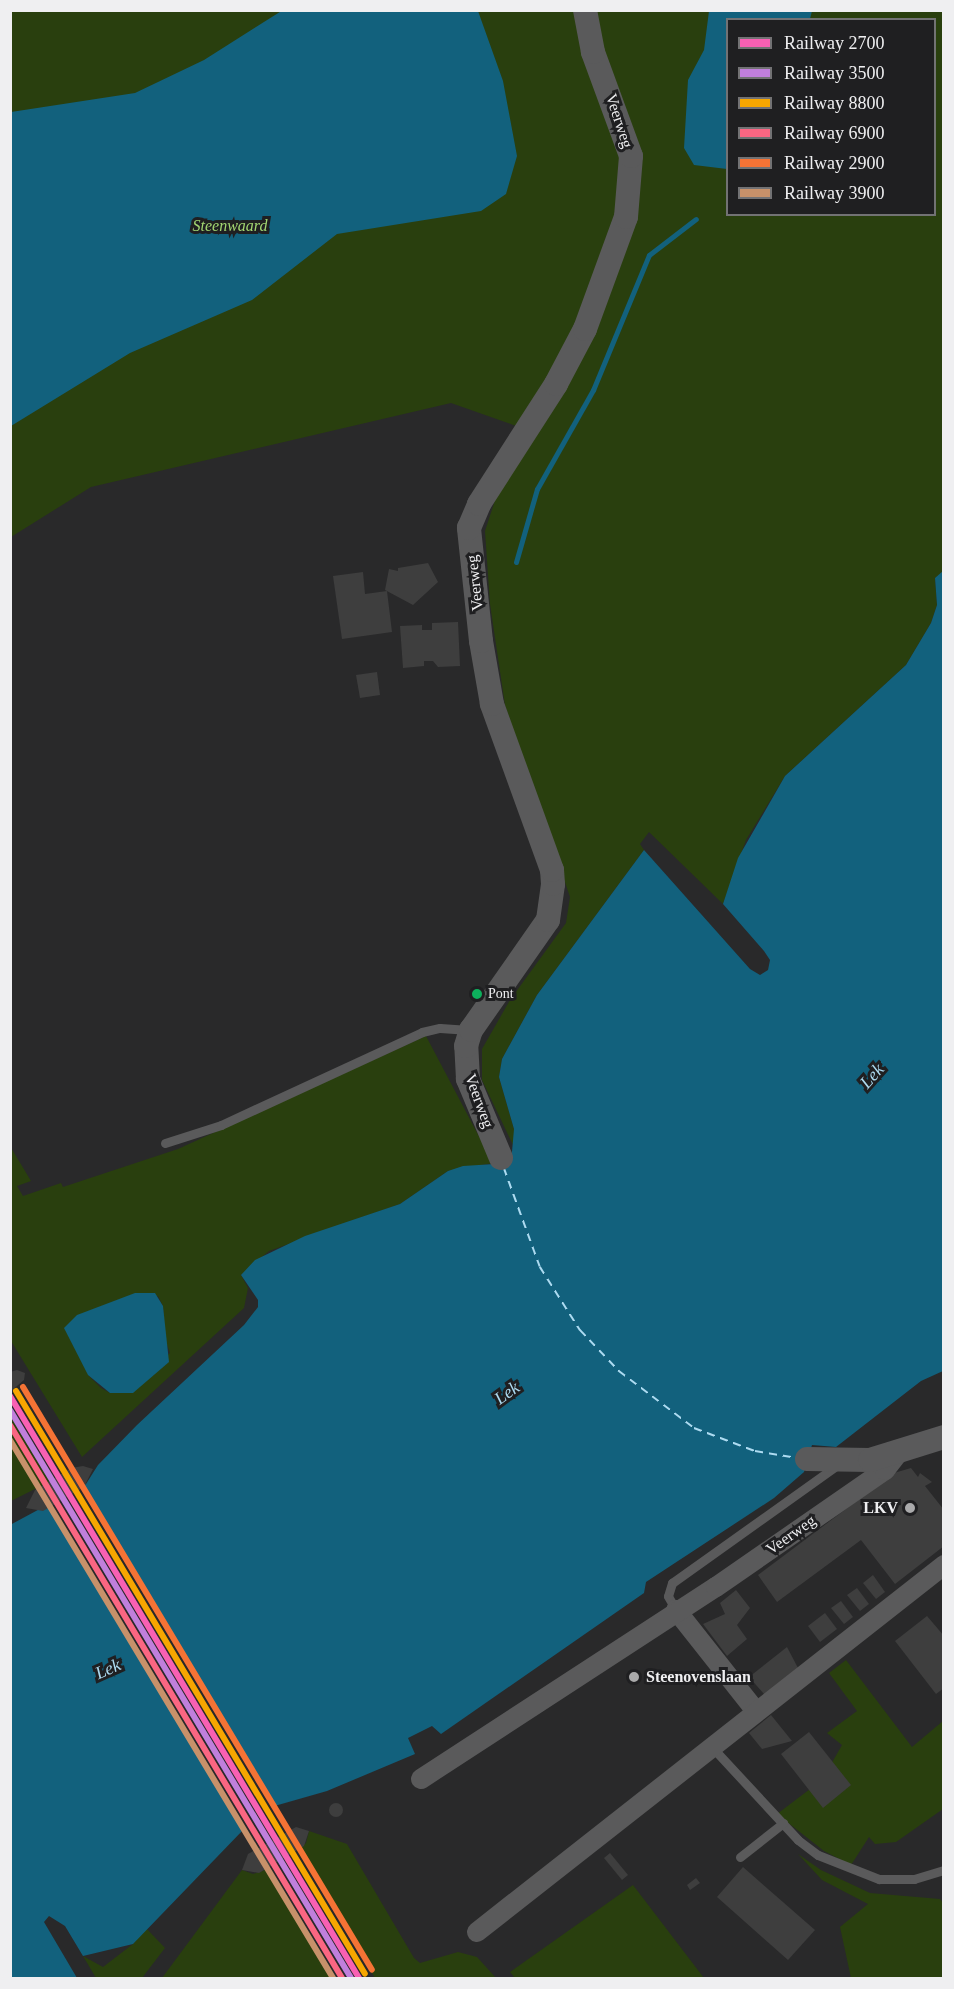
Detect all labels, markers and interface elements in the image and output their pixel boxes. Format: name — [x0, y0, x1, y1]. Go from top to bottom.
legend — [726, 18, 936, 216]
text: Railway 2700 — [784, 33, 885, 53]
text: Railway 3500 — [784, 63, 885, 83]
street label: Veerweg — [601, 91, 637, 151]
text: Railway 8800 — [784, 93, 885, 113]
text: Railway 6900 — [784, 123, 885, 143]
text: Railway 2900 — [784, 153, 885, 173]
text: Railway 3900 — [784, 183, 885, 203]
park label: Steenwaard — [193, 216, 267, 236]
street label: Veerweg — [463, 554, 487, 612]
place label: Pont — [488, 986, 514, 1002]
marker: Pont — [471, 988, 483, 1000]
water label: Lek — [855, 1059, 889, 1093]
street label: Veerweg — [460, 1071, 498, 1131]
water label: Lek — [490, 1377, 524, 1409]
place label: LKV — [863, 1498, 898, 1518]
marker: LKV — [903, 1501, 917, 1515]
street label: Veerweg — [763, 1511, 819, 1559]
water label: Lek — [92, 1654, 124, 1684]
place label: Steenovenslaan — [646, 1667, 751, 1687]
marker: Steenovenslaan — [627, 1670, 641, 1684]

